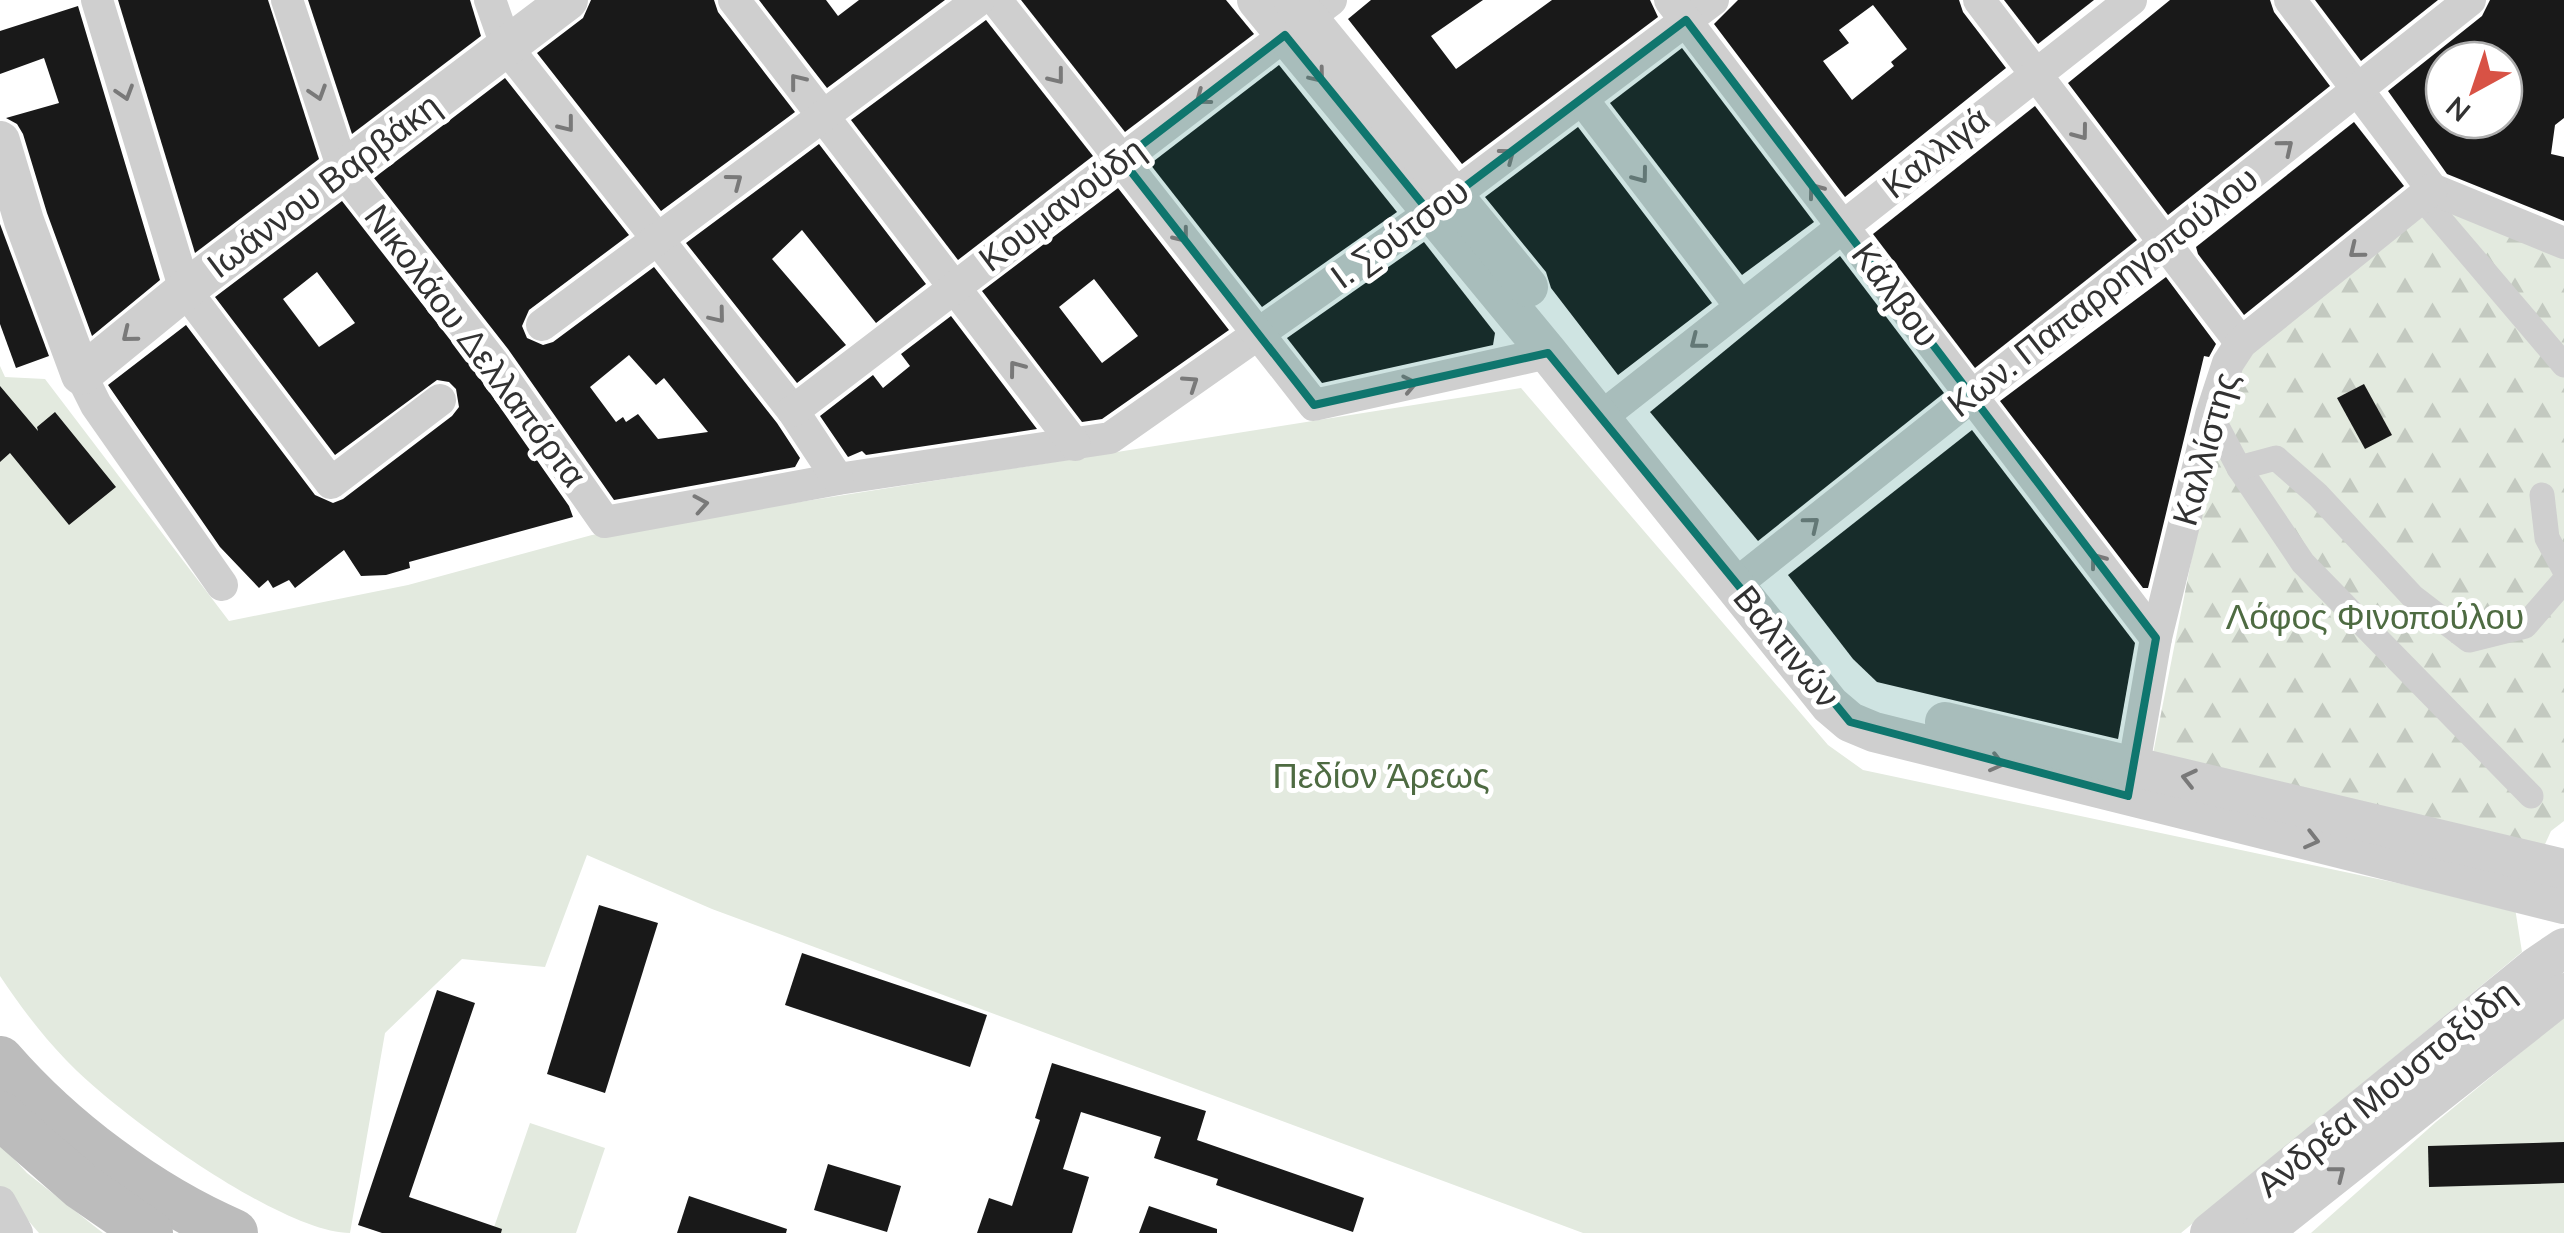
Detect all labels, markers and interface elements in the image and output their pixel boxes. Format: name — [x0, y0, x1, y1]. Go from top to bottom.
north arrow — [2424, 40, 2524, 140]
one-way arrow — [1306, 64, 1324, 82]
one-way arrow — [1045, 65, 1062, 83]
one-way arrow — [792, 75, 809, 93]
street label: Ιωάννου Βαρβάκη — [198, 83, 450, 289]
one-way arrow — [306, 83, 326, 100]
one-way arrow — [113, 84, 134, 101]
one-way arrow — [1195, 87, 1213, 104]
text: N — [2438, 87, 2479, 130]
street label: Καλλιγά — [1873, 96, 1999, 210]
one-way arrow — [555, 114, 573, 132]
one-way arrow — [2069, 122, 2087, 140]
street label: Κουμανούδη — [969, 127, 1155, 283]
one-way arrow — [2274, 141, 2292, 159]
one-way arrow — [1497, 149, 1515, 166]
street label: Κων. Παπαρρηγοπούλου — [1938, 156, 2268, 428]
one-way arrow — [1630, 165, 1647, 183]
street label: Ι. Σούτσου — [1322, 168, 1478, 300]
one-way arrow — [724, 176, 742, 193]
one-way arrow — [1809, 183, 1827, 201]
street label: Νικολάου Δελλαπόρτα — [353, 195, 597, 497]
one-way arrow — [1171, 225, 1188, 243]
street label: Κάλβου — [1840, 233, 1950, 357]
one-way arrow — [2349, 239, 2367, 257]
one-way arrow — [706, 305, 724, 323]
one-way arrow — [123, 323, 141, 341]
one-way arrow — [1690, 330, 1708, 347]
one-way arrow — [1010, 361, 1027, 379]
street label: Καλλίστης — [2162, 367, 2250, 531]
one-way arrow — [1401, 374, 1418, 395]
one-way arrow — [1179, 377, 1198, 395]
one-way arrow — [693, 494, 709, 515]
one-way arrow — [1801, 518, 1819, 535]
one-way arrow — [2091, 553, 2108, 571]
street label: Βαλτινών — [1722, 576, 1850, 718]
park label: Λόφος Φινοπούλου — [2226, 594, 2524, 641]
one-way arrow — [1988, 751, 2005, 772]
park label: Πεδίον Άρεως — [1272, 753, 1490, 800]
one-way arrow — [2181, 769, 2198, 790]
one-way arrow — [2303, 828, 2320, 849]
street label: Ανδρέα Μουστοξύδη — [2247, 970, 2525, 1208]
one-way arrow — [2327, 1167, 2345, 1185]

